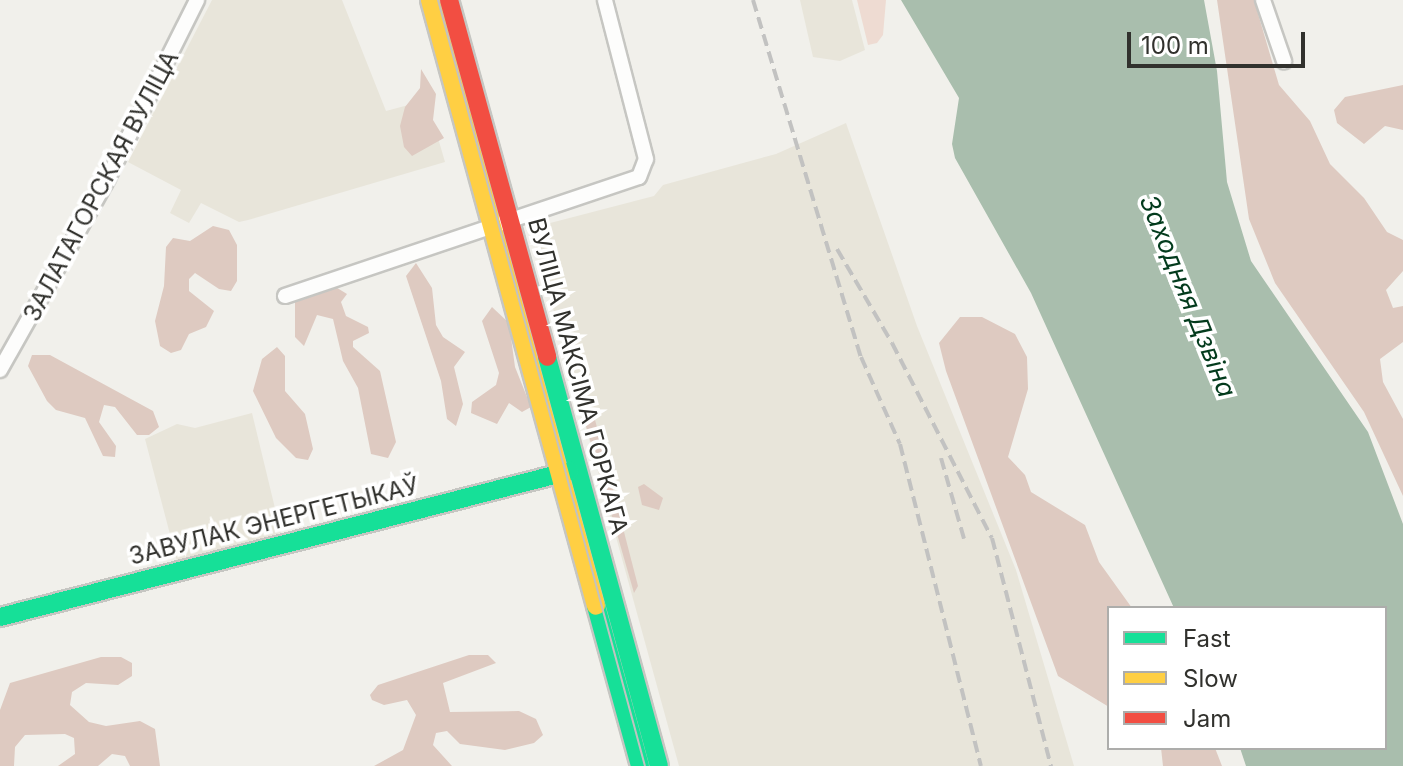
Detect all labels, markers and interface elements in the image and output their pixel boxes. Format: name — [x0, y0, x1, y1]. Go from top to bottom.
scale bar — [1131, 16, 1309, 66]
text: 100 m — [1141, 31, 1209, 60]
street label: ЗАЛАТАГОРСКАЯ ВУЛІЦА — [17, 46, 185, 326]
water label: Заходняя Дзвіна — [1133, 190, 1243, 402]
street label: ВУЛІЦА МАКСІМА ГОРКАГА — [522, 215, 634, 537]
street label: ЗАВУЛАК ЭНЕРГЕТЫКАЎ — [126, 471, 422, 571]
legend — [1107, 606, 1387, 750]
text: Fast — [1183, 624, 1231, 653]
text: Slow — [1183, 664, 1238, 693]
text: Jam — [1183, 704, 1231, 733]

